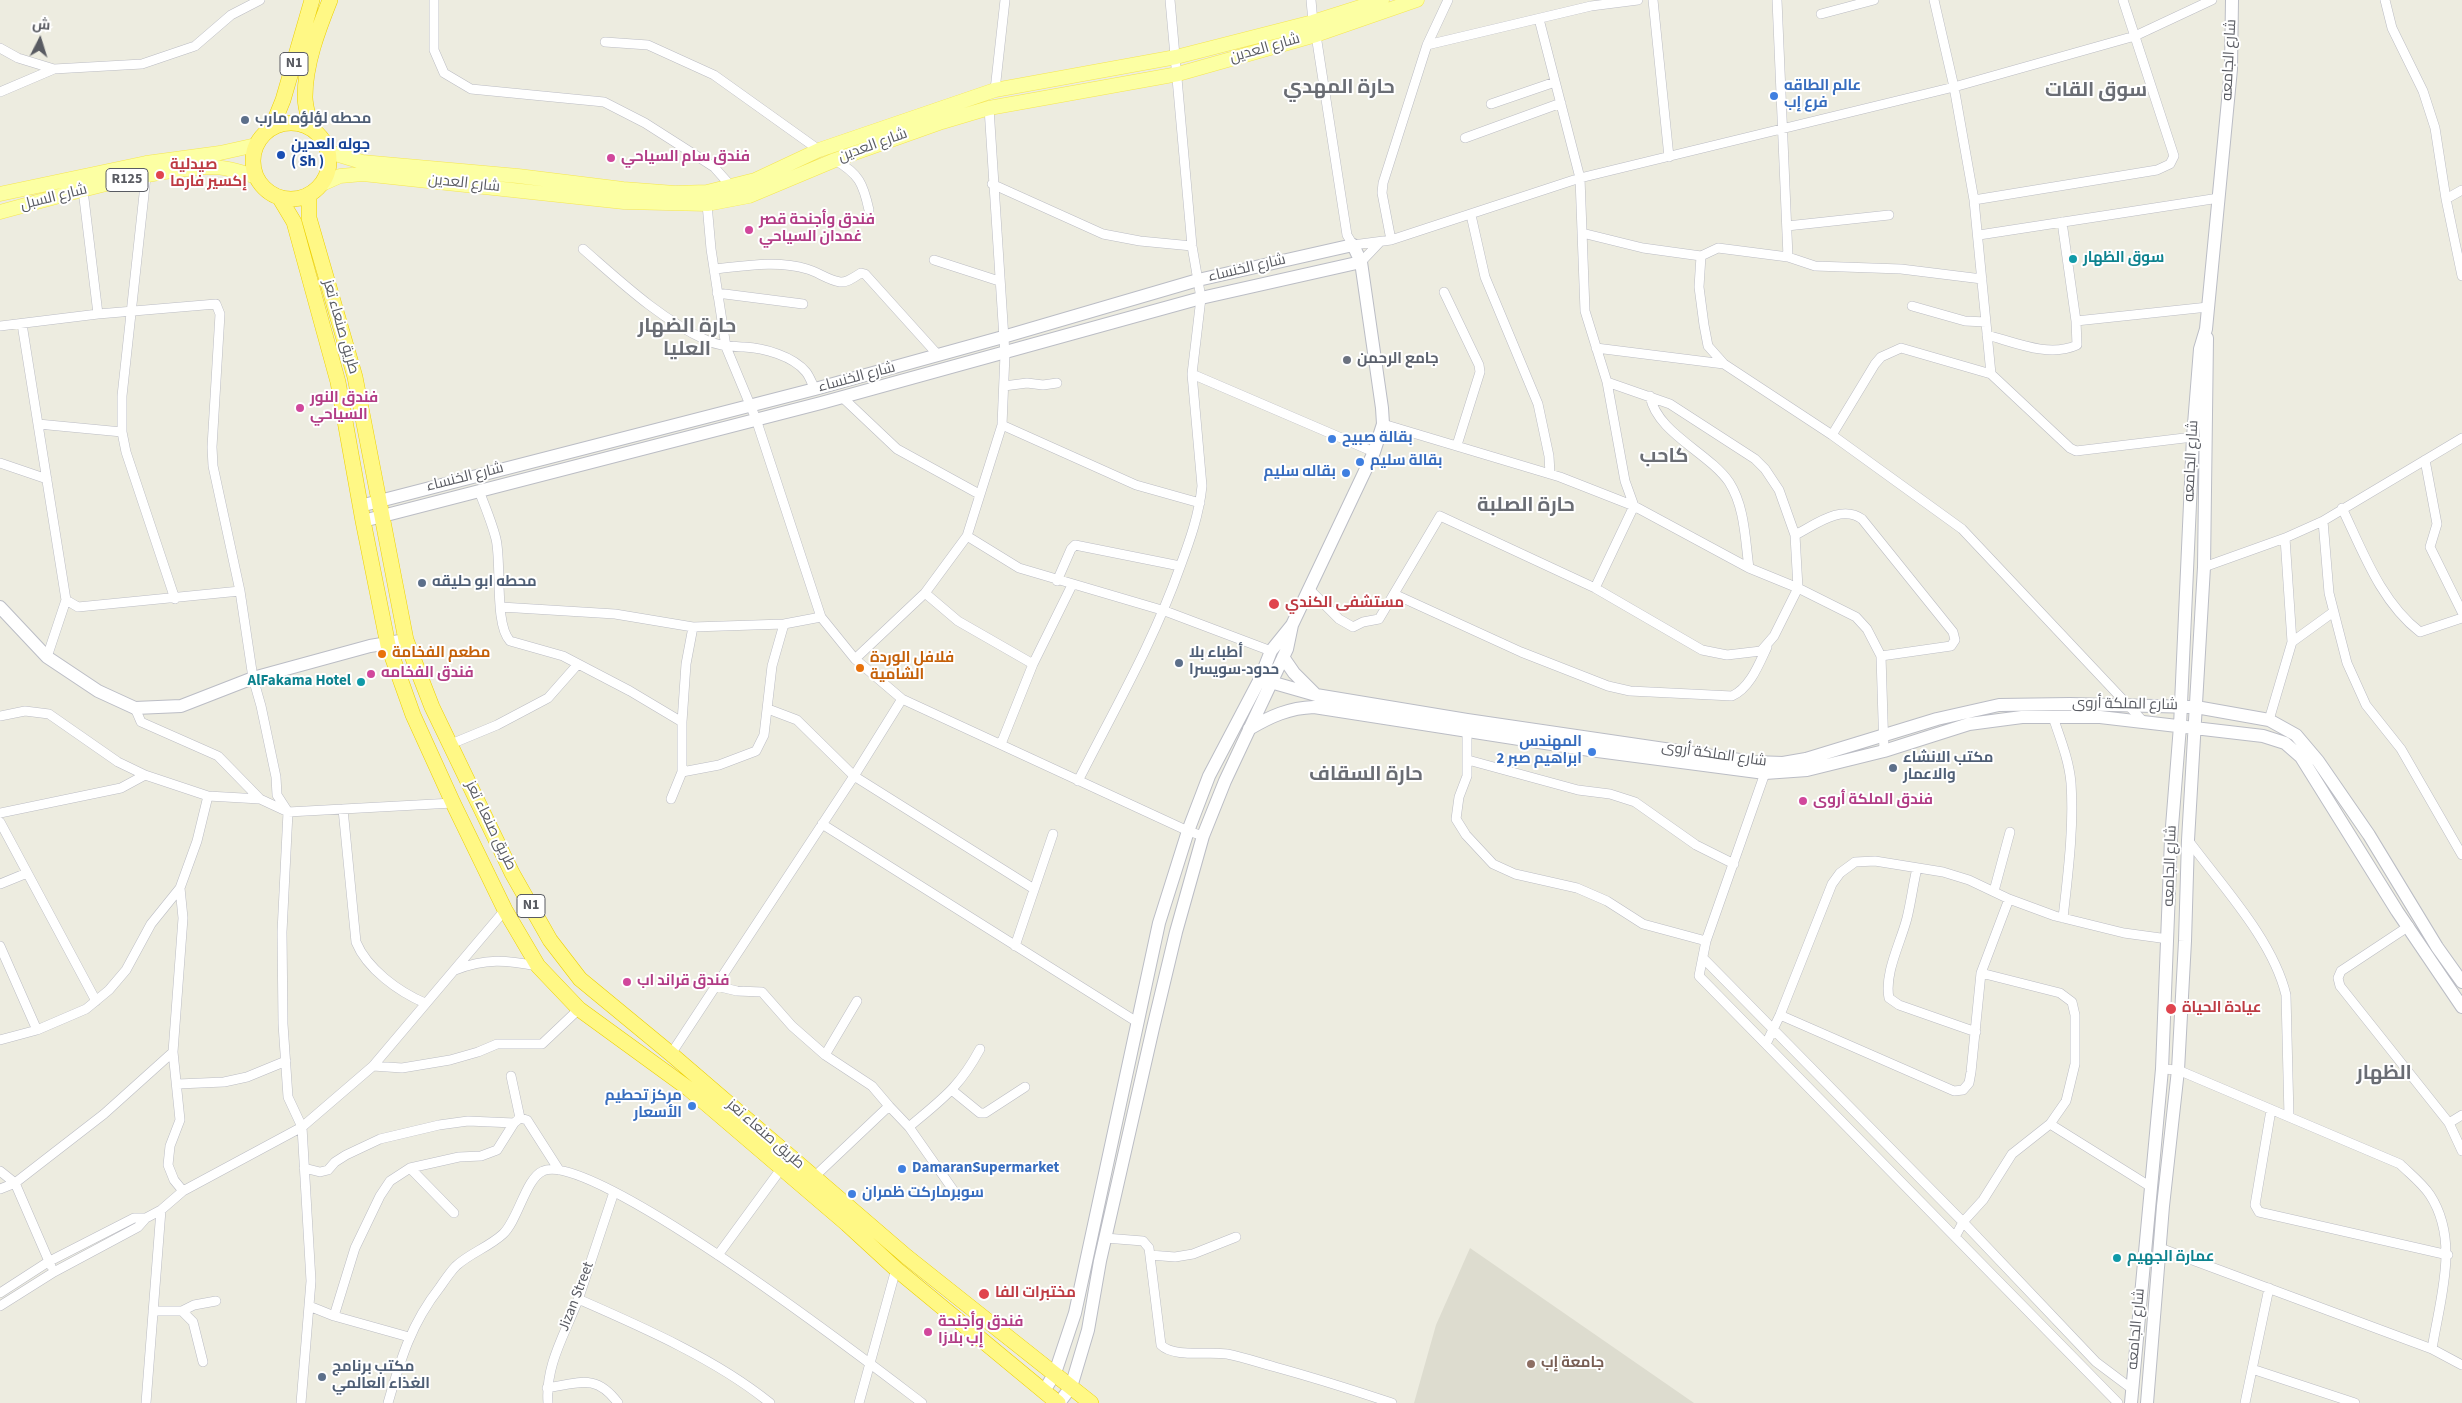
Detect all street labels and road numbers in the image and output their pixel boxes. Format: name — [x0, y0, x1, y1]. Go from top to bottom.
street label: شارع الجامعه — [2219, 19, 2241, 101]
street label: شارع العدين — [1228, 30, 1302, 68]
road number: N1 — [280, 52, 308, 76]
street label: شارع العدين — [836, 125, 910, 167]
road number: R125 — [106, 168, 148, 192]
street label: شارع العدين — [427, 171, 501, 197]
street label: شارع السبل — [19, 181, 89, 215]
street label: شارع الخنساء — [1206, 251, 1288, 287]
street label: طريق صنعاء تعز — [318, 278, 362, 376]
street label: شارع الخنساء — [816, 359, 898, 397]
street label: شارع الجامعه — [2181, 420, 2203, 502]
street label: شارع الخنساء — [424, 460, 506, 496]
street label: شارع الملكة أروى — [2072, 695, 2178, 715]
street label: شارع الملكة أروى — [1660, 739, 1768, 771]
street label: طريق صنعاء تعز — [461, 778, 519, 874]
street label: شارع الجامعه — [2161, 825, 2181, 907]
road number: N1 — [517, 894, 545, 918]
street label: طريق صنعاء تعز — [722, 1096, 808, 1174]
street label: Jizan Street — [555, 1260, 599, 1334]
street label: شارع الجامعه — [2124, 1288, 2150, 1370]

